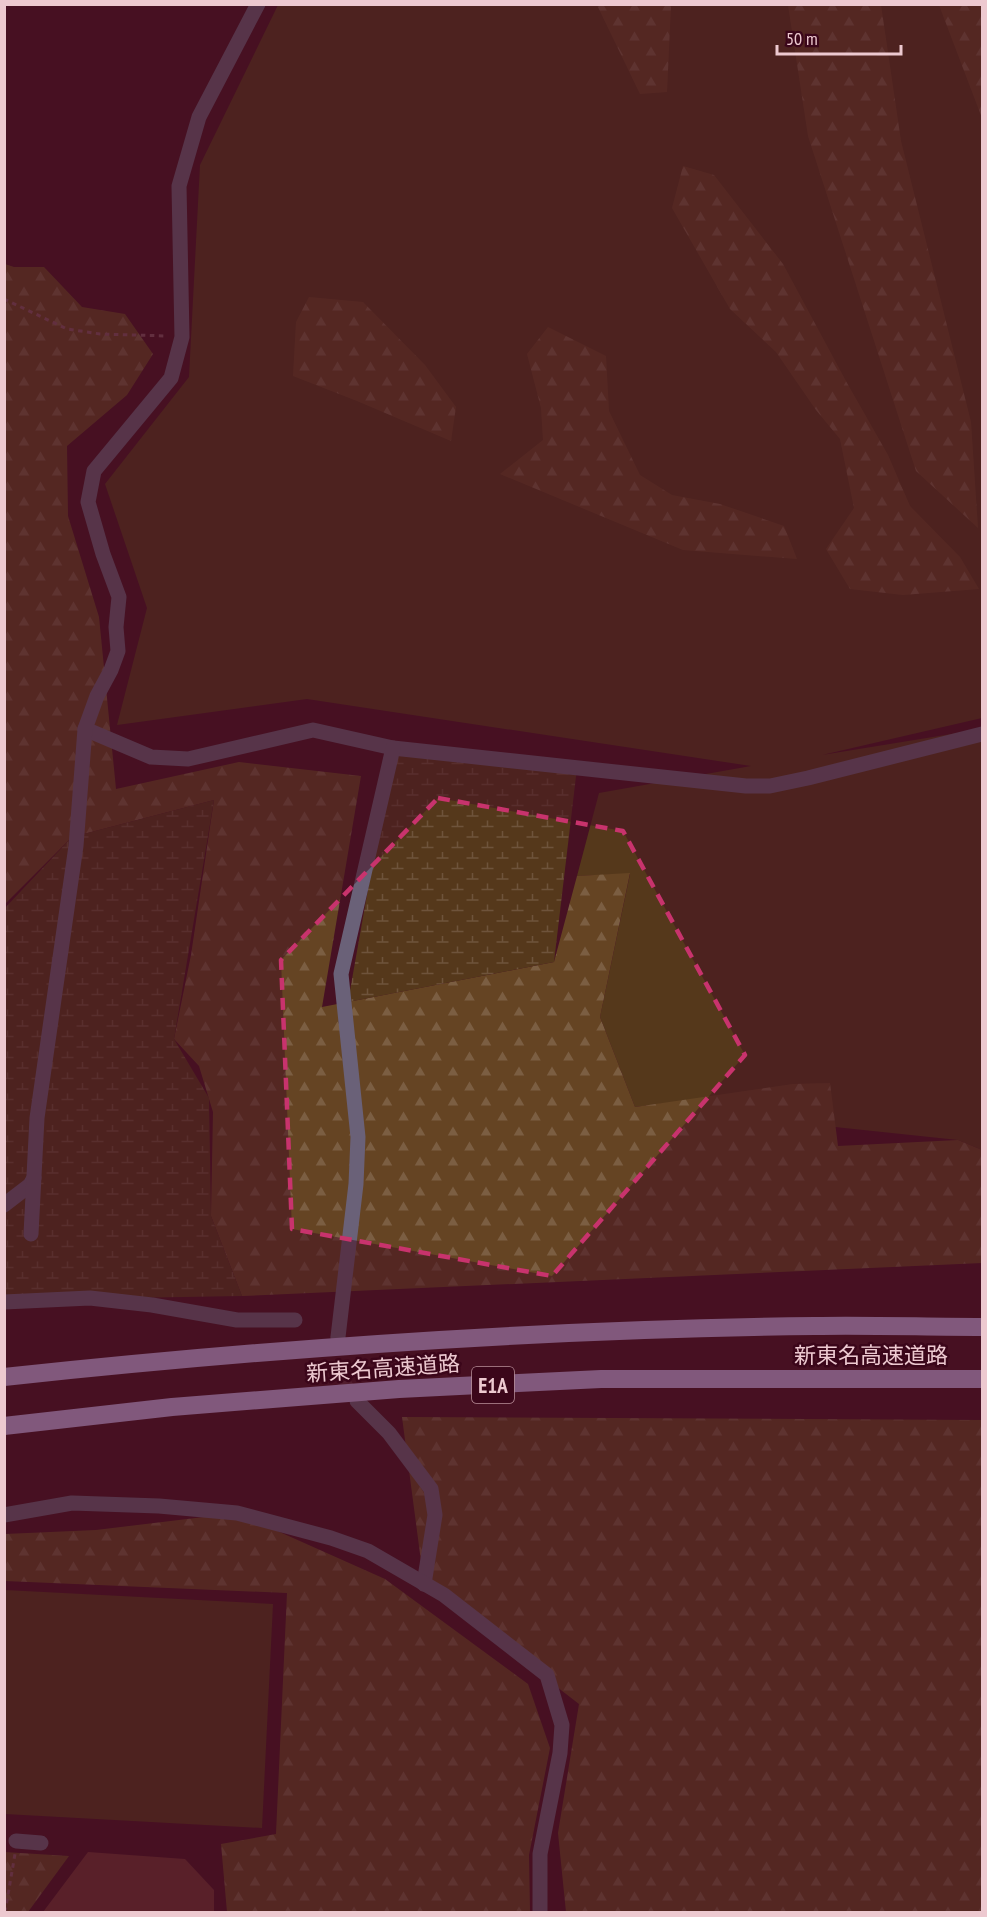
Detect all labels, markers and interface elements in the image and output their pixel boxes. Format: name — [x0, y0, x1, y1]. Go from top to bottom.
scale bar — [777, 18, 902, 56]
text: 50 m — [786, 27, 818, 50]
street label: 新東名高速道路 — [794, 1341, 948, 1369]
street label: 新東名高速道路 — [305, 1349, 461, 1387]
road number: E1A — [472, 1367, 514, 1403]

